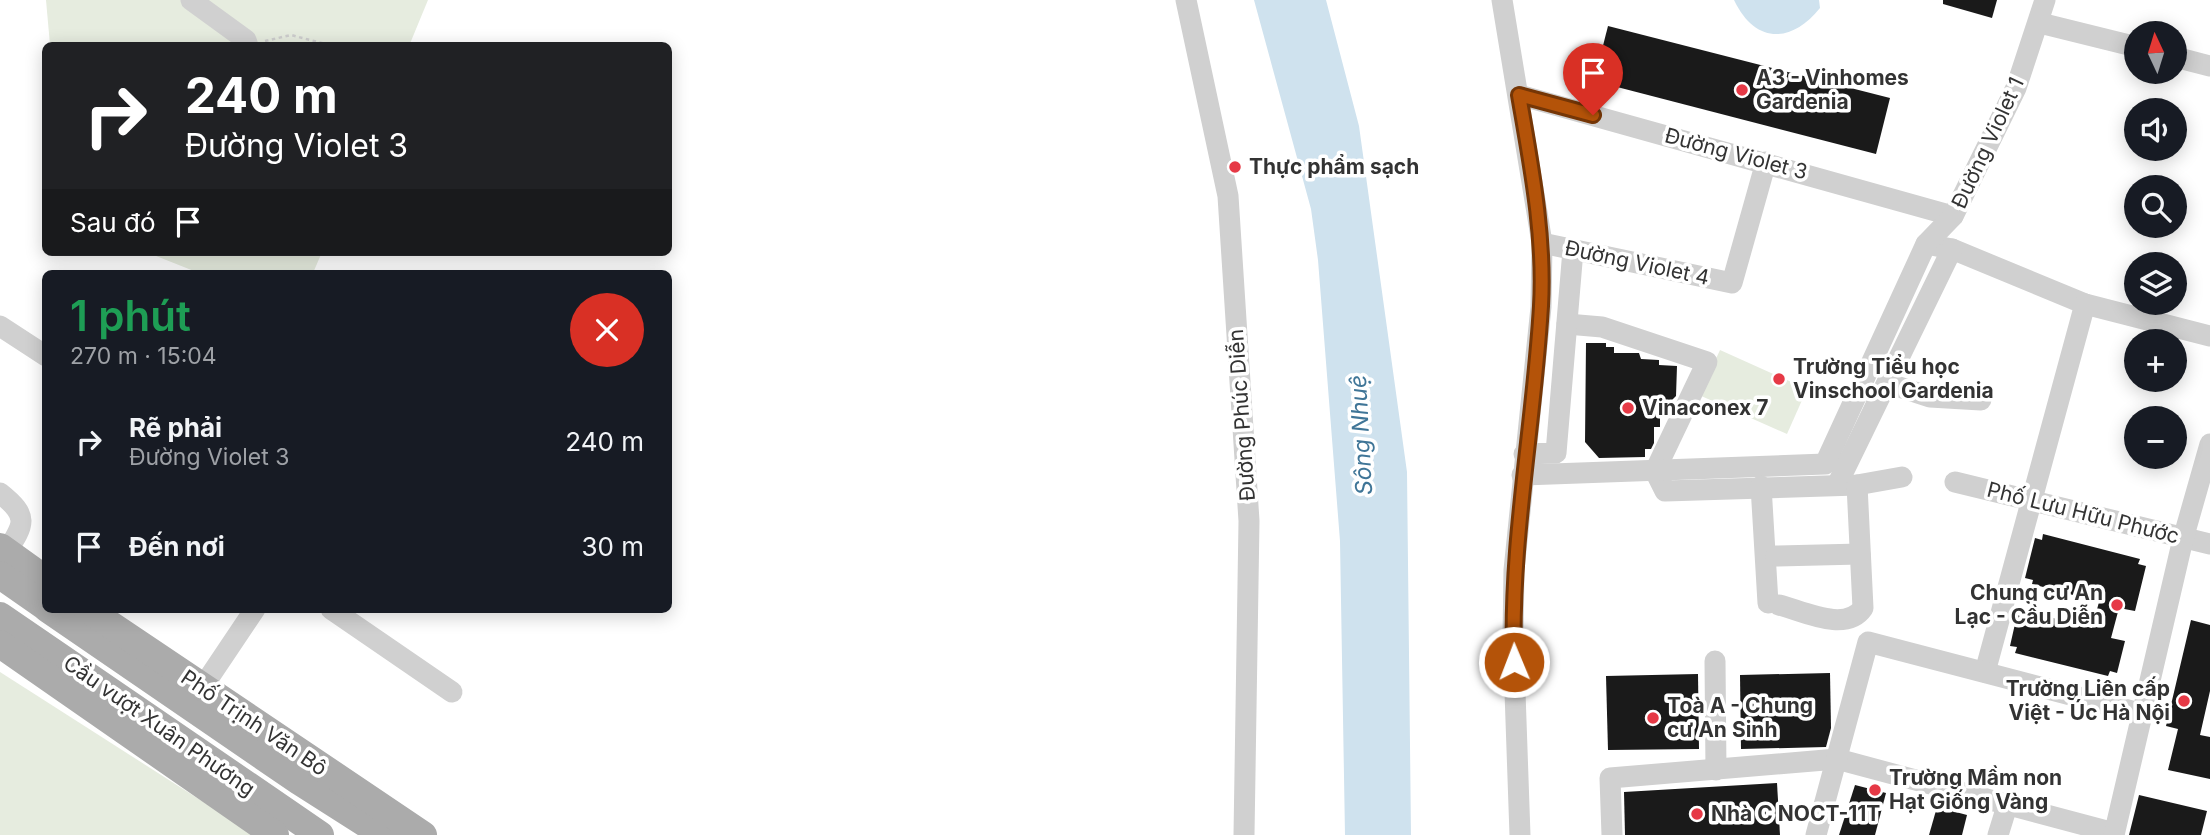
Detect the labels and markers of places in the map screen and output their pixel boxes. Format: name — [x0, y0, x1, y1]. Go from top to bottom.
pin — [1563, 43, 1623, 115]
place label: A3 - Vinhomes Gardenia — [1756, 65, 1909, 114]
marker: A3 - Vinhomes Gardenia — [1734, 82, 1750, 98]
place label: Thực phẩm sạch — [1249, 154, 1419, 179]
marker: Thực phẩm sạch — [1227, 159, 1243, 175]
place label: Trường Tiểu học Vinschool Gardenia — [1793, 354, 1994, 403]
marker: Trường Tiểu học Vinschool Gardenia — [1771, 371, 1787, 387]
place label: Vinaconex 7 — [1642, 395, 1768, 420]
marker: Vinaconex 7 — [1620, 400, 1636, 416]
place label: Chung cư An Lạc - Cầu Diễn — [1955, 580, 2103, 629]
marker: Chung cư An Lạc - Cầu Diễn — [2109, 597, 2125, 613]
place label: Trường Liên cấp Việt - Úc Hà Nội — [2006, 676, 2170, 725]
place label: Toà A - Chung cư An Sinh — [1667, 693, 1813, 742]
marker: Trường Liên cấp Việt - Úc Hà Nội — [2176, 693, 2192, 709]
marker: Toà A - Chung cư An Sinh — [1645, 710, 1661, 726]
place label: Trường Mầm non Hạt Giống Vàng — [1889, 765, 2062, 814]
marker: Trường Mầm non Hạt Giống Vàng — [1867, 782, 1883, 798]
place label: Nhà C NOCT-11T — [1711, 801, 1880, 826]
marker: Nhà C NOCT-11T — [1689, 806, 1705, 822]

